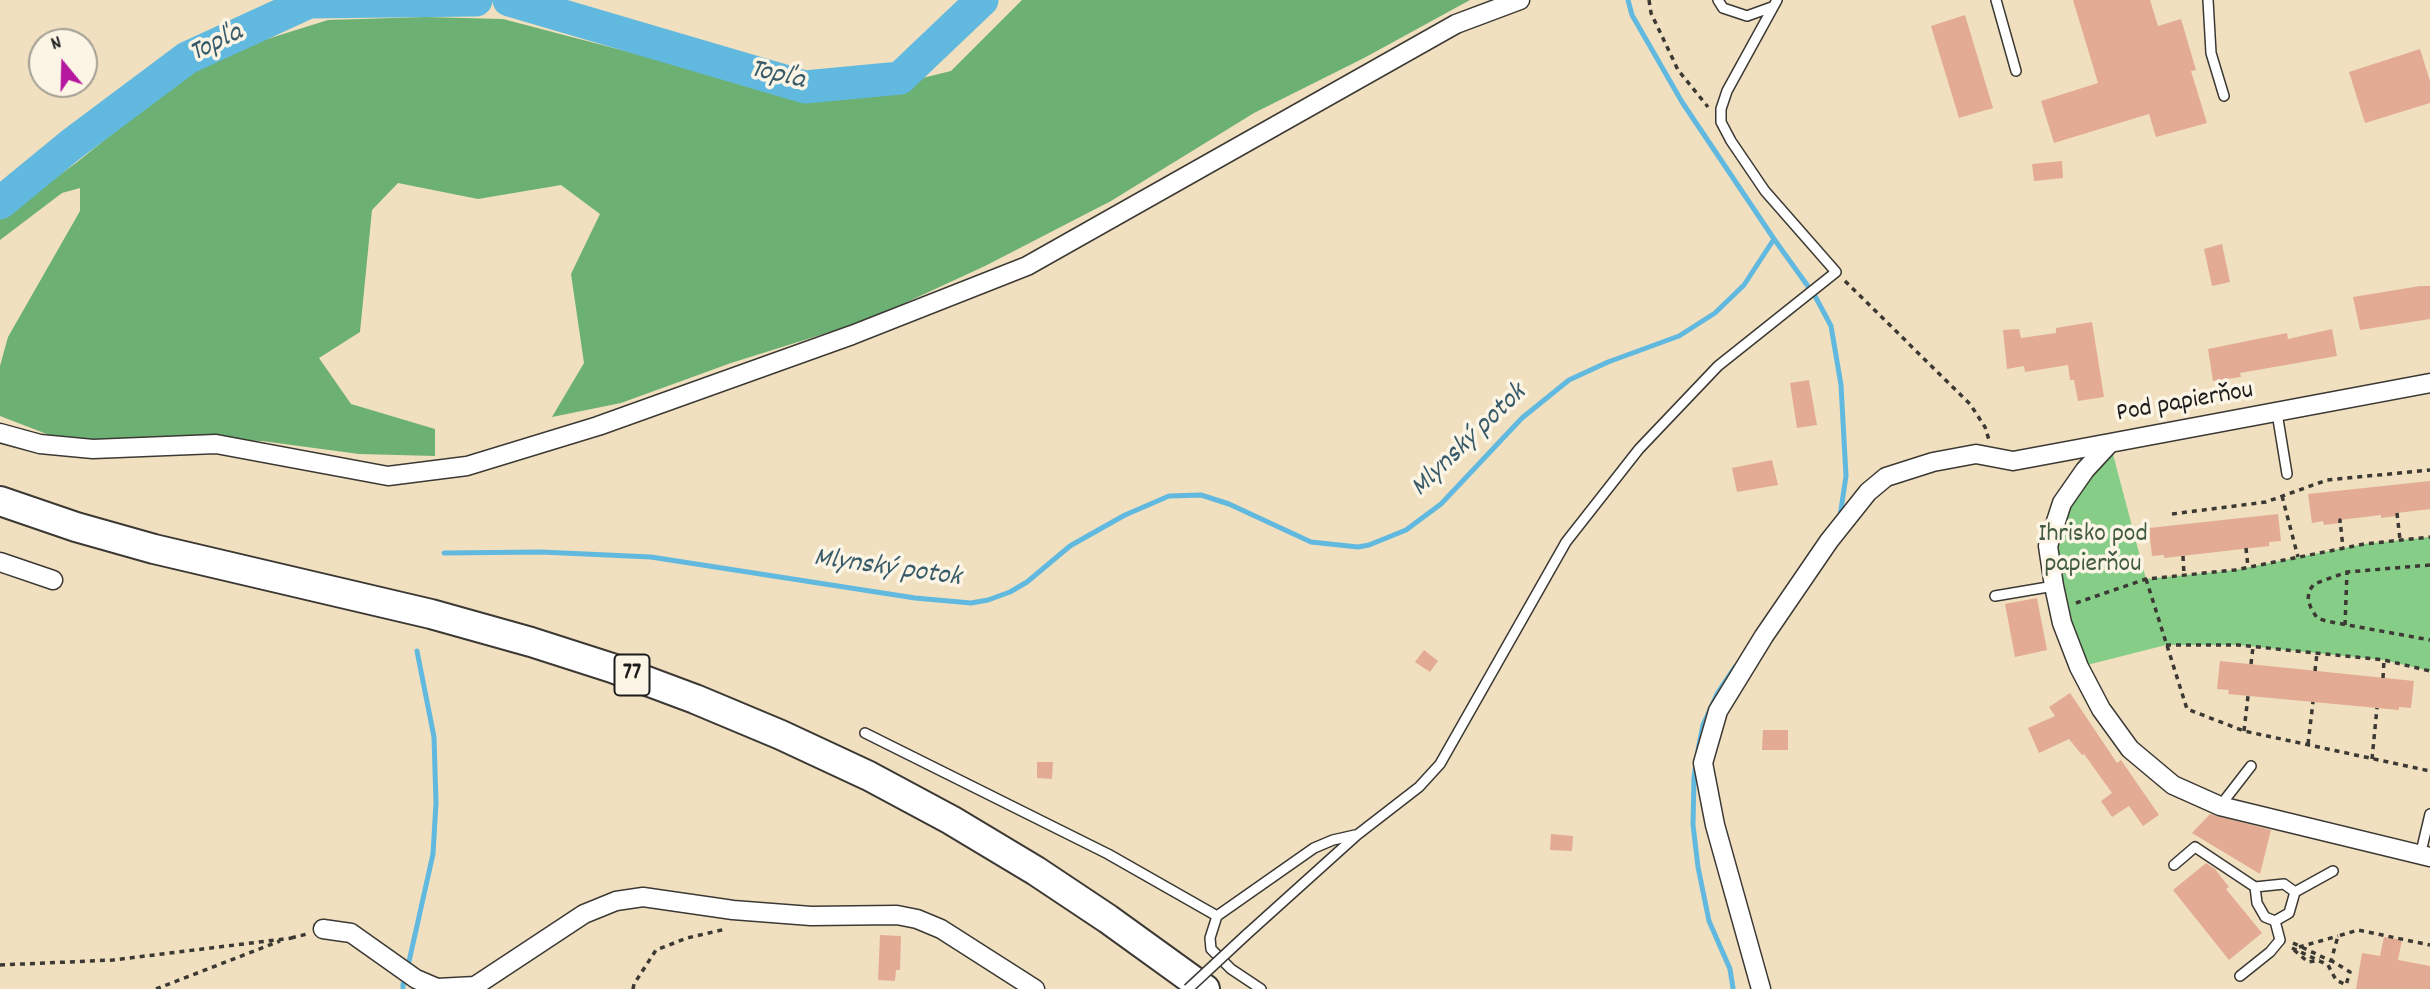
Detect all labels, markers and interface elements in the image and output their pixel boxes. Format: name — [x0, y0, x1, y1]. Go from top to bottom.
water label: Topľa — [185, 18, 249, 72]
north arrow — [28, 28, 98, 98]
text: N — [48, 30, 65, 59]
water label: Topľa — [746, 54, 808, 100]
street label: Pod papierňou — [2114, 377, 2256, 431]
water label: Mlynský potok — [1405, 379, 1535, 505]
park label: Ihrisko pod papierňou — [2038, 520, 2148, 582]
water label: Mlynský potok — [811, 543, 963, 597]
road number: 77 — [614, 654, 650, 696]

